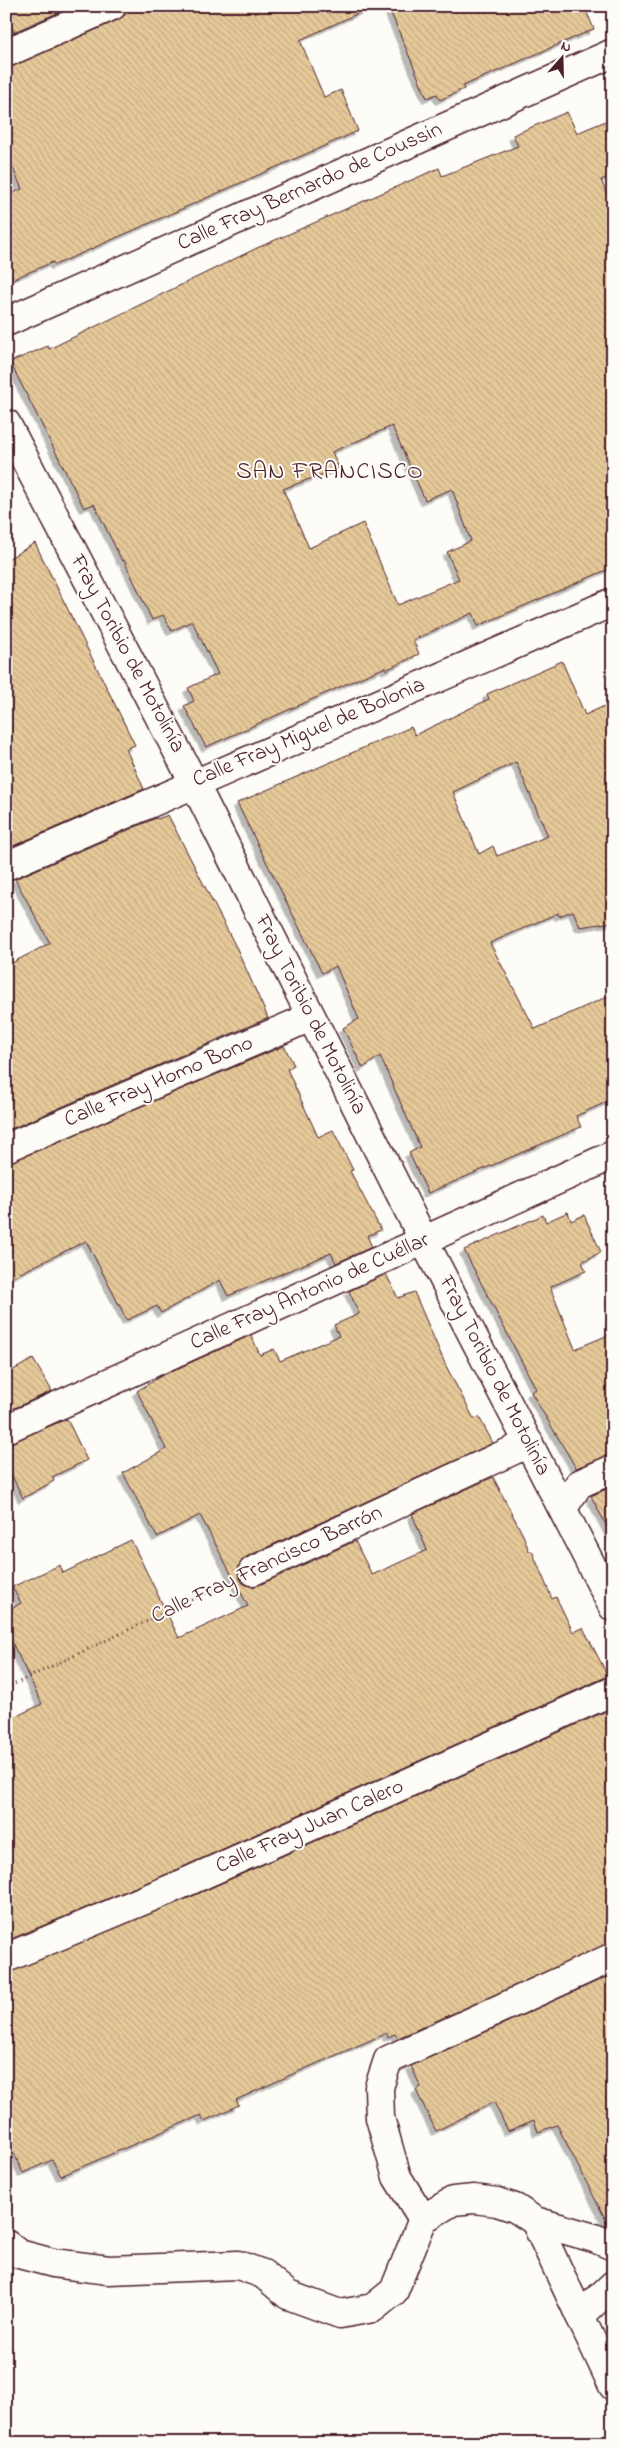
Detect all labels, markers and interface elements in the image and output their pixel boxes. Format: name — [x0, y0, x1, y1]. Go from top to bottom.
north arrow — [536, 32, 586, 82]
text: N — [558, 36, 574, 59]
street label: Calle Fray Bernardo de Coussin — [172, 114, 448, 261]
district label: SAN FRANCISCO — [236, 455, 424, 490]
street label: Fray Toribio de Motolinía — [60, 548, 193, 759]
street label: Calle Fray Miguel de Bolonia — [188, 670, 430, 797]
street label: Fray Toribio de Motolinía — [244, 909, 374, 1121]
street label: Calle Fray Homo Bono — [60, 1028, 259, 1137]
street label: Calle Fray Antonio de Cuéllar — [185, 1225, 435, 1360]
street label: Fray Toribio de Motolinía — [428, 1270, 558, 1482]
street label: Calle Fray Francisco Barrón — [146, 1497, 388, 1634]
street label: Calle Fray Juan Calero — [211, 1771, 410, 1884]

